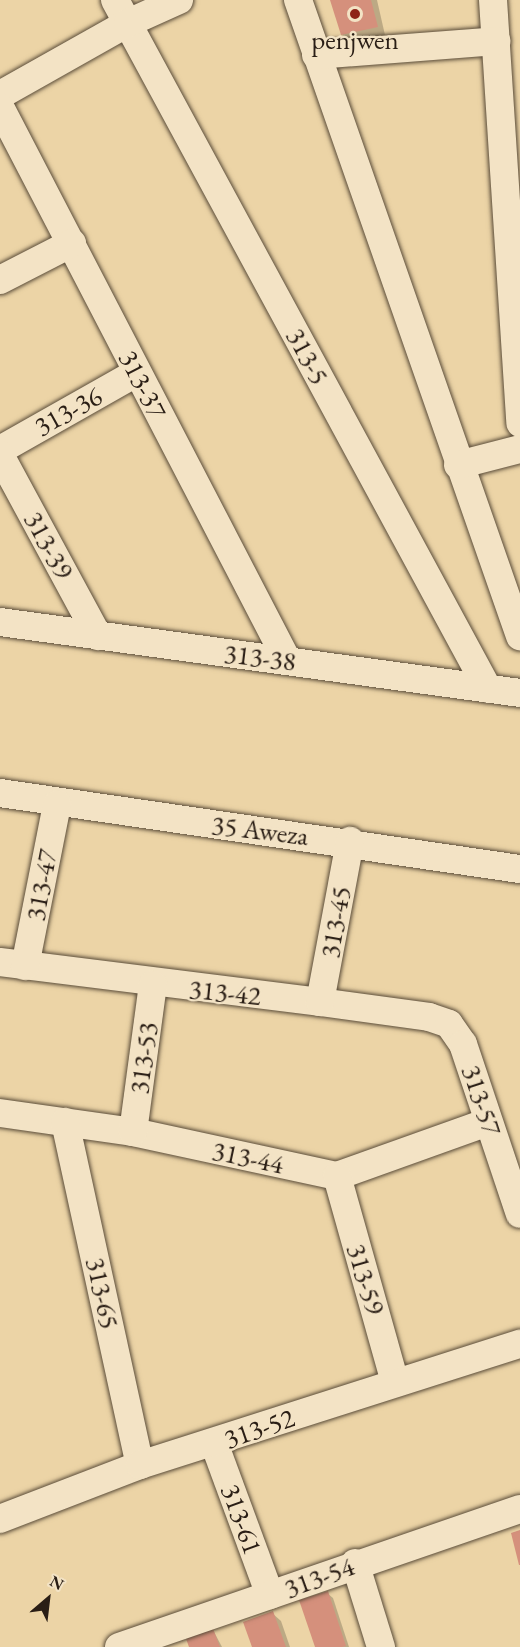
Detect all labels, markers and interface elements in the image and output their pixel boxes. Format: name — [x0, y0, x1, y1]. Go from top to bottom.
marker: penjwen — [348, 7, 362, 21]
place label: penjwen — [311, 24, 399, 56]
street label: 313-5 — [280, 322, 336, 390]
street label: 313-37 — [112, 344, 174, 424]
street label: 313-36 — [29, 379, 107, 443]
street label: 313-39 — [18, 506, 80, 584]
street label: 313-38 — [222, 637, 298, 677]
street label: 35 Aweza — [210, 808, 310, 852]
street label: 313-47 — [18, 846, 64, 924]
street label: 313-45 — [313, 884, 357, 960]
street label: 313-42 — [187, 972, 263, 1012]
street label: 313-53 — [122, 1020, 164, 1096]
street label: 313-57 — [455, 1061, 509, 1139]
street label: 313-44 — [209, 1134, 287, 1180]
street label: 313-59 — [340, 1240, 392, 1318]
street label: 313-65 — [80, 1254, 126, 1332]
street label: 313-52 — [220, 1401, 298, 1455]
street label: 313-61 — [214, 1480, 270, 1558]
street label: 313-54 — [280, 1549, 358, 1605]
north arrow — [18, 1569, 78, 1629]
text: N — [46, 1570, 67, 1595]

